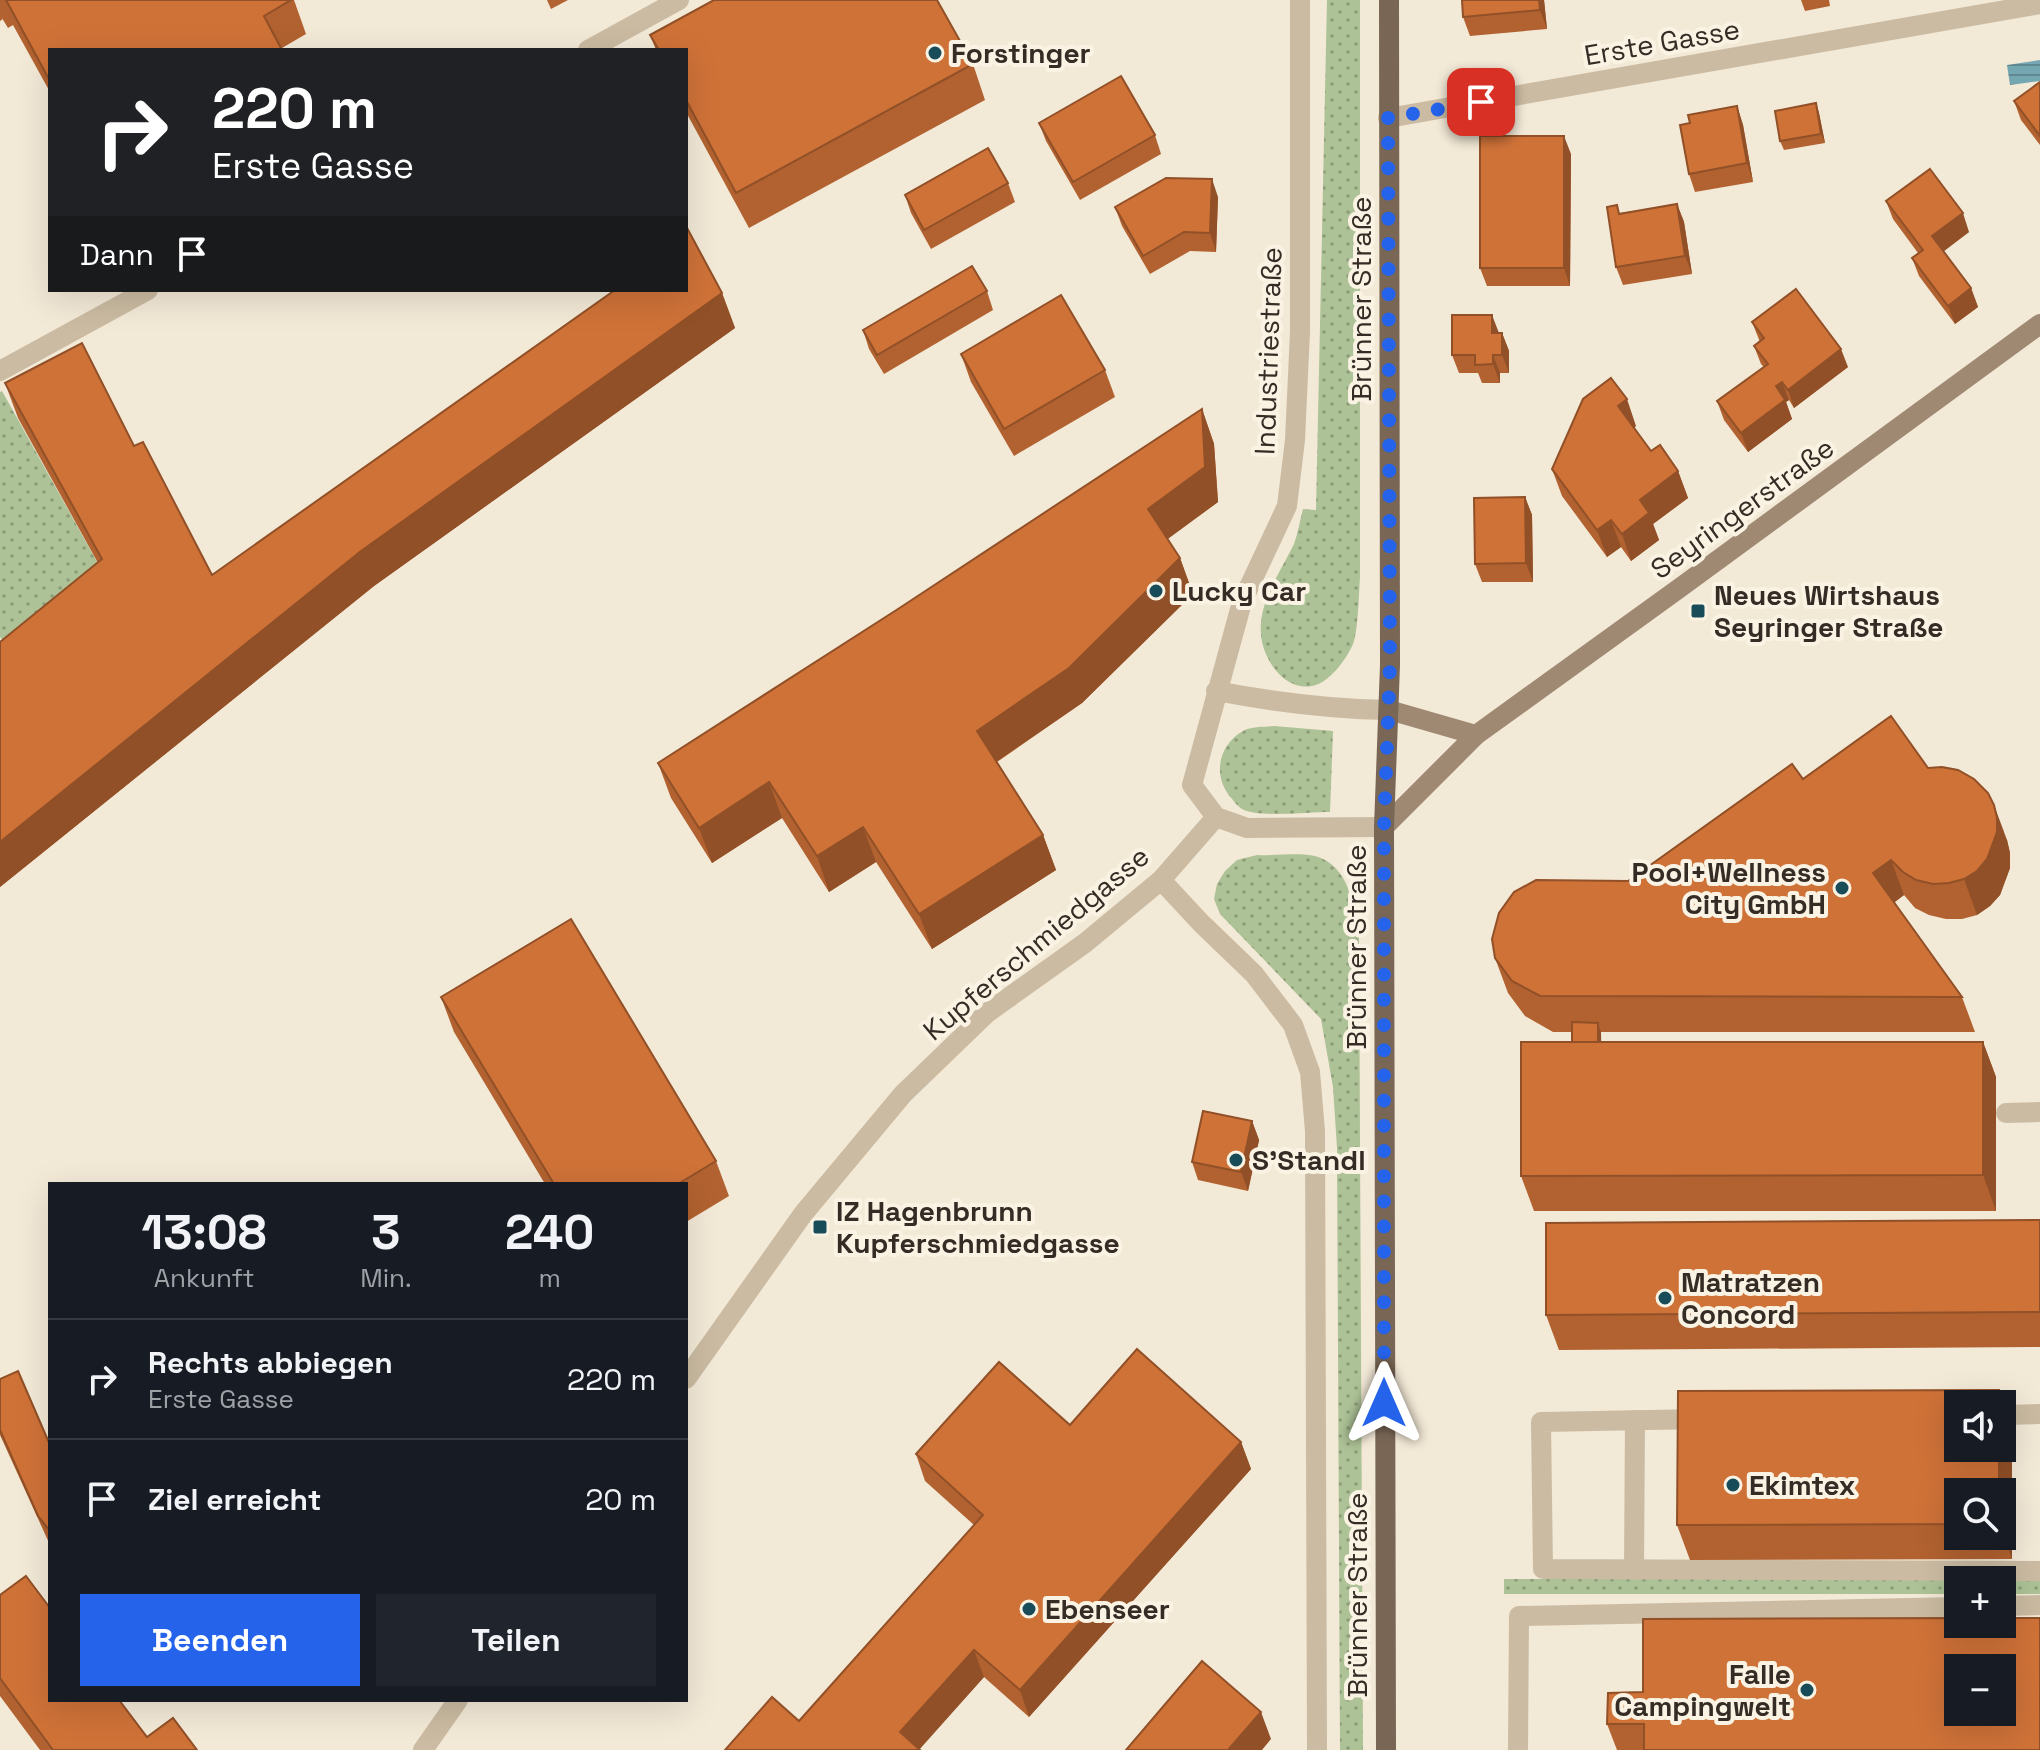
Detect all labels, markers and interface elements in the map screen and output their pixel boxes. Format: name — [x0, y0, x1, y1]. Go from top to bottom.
street label: Erste Gasse — [1581, 11, 1743, 73]
place label: Forstinger — [951, 35, 1091, 71]
marker: Forstinger — [926, 44, 944, 62]
pin — [1447, 68, 1515, 136]
text: 220 m — [212, 73, 377, 144]
icon: right — [80, 80, 184, 184]
icon: arrive — [1459, 80, 1503, 124]
text: Erste Gasse — [212, 143, 414, 189]
street label: Brünner Straße — [1343, 196, 1379, 402]
icon: arrive — [170, 232, 214, 276]
text: Dann — [80, 235, 154, 274]
street label: Industriestraße — [1246, 246, 1290, 456]
street label: Seyringerstraße — [1643, 429, 1841, 587]
place label: Lucky Car — [1172, 573, 1306, 609]
place label: Neues Wirtshaus Seyringer Straße — [1714, 577, 1943, 645]
marker: Lucky Car — [1147, 582, 1165, 600]
marker: Neues Wirtshaus Seyringer Straße — [1689, 602, 1707, 620]
street label: Kupferschmiedgasse — [916, 838, 1156, 1048]
street label: Brünner Straße — [1338, 844, 1374, 1050]
place label: Pool+Wellness City GmbH — [1632, 854, 1826, 922]
marker: Pool+Wellness City GmbH — [1833, 879, 1851, 897]
place label: S'Standl — [1252, 1142, 1366, 1178]
marker: S'Standl — [1227, 1151, 1245, 1169]
place label: IZ Hagenbrunn Kupferschmiedgasse — [836, 1193, 1120, 1261]
text: 13:08 — [142, 1202, 267, 1263]
text: 3 — [371, 1202, 400, 1263]
text: 240 — [505, 1202, 594, 1263]
marker: IZ Hagenbrunn Kupferschmiedgasse — [811, 1218, 829, 1236]
text: Ankunft — [154, 1261, 254, 1295]
text: Min. — [360, 1261, 412, 1295]
text: m — [539, 1261, 561, 1295]
place label: Matratzen Concord — [1681, 1264, 1820, 1332]
marker: Matratzen Concord — [1656, 1289, 1674, 1307]
text: Rechts abbiegen — [148, 1343, 393, 1382]
icon: right — [80, 1357, 124, 1401]
text: 220 m — [567, 1360, 656, 1399]
position arrow — [1342, 1361, 1426, 1445]
text: Erste Gasse — [148, 1382, 294, 1416]
map controls — [1944, 1390, 2016, 1726]
button: sound — [1944, 1390, 2016, 1462]
place label: Ekimtex — [1749, 1467, 1855, 1503]
marker: Ekimtex — [1724, 1476, 1742, 1494]
icon: arrive — [80, 1477, 124, 1521]
button: search — [1944, 1478, 2016, 1550]
text: Ziel erreicht — [148, 1480, 321, 1519]
text: 20 m — [585, 1480, 656, 1519]
street label: Brünner Straße — [1339, 1492, 1375, 1698]
button: + — [1944, 1566, 2016, 1638]
place label: Ebenseer — [1045, 1591, 1170, 1627]
button: Beenden — [80, 1594, 360, 1686]
button: Teilen — [376, 1594, 656, 1686]
marker: Ebenseer — [1020, 1600, 1038, 1618]
button: − — [1944, 1654, 2016, 1726]
place label: Falle Campingwelt — [1614, 1656, 1791, 1724]
marker: Falle Campingwelt — [1798, 1681, 1816, 1699]

